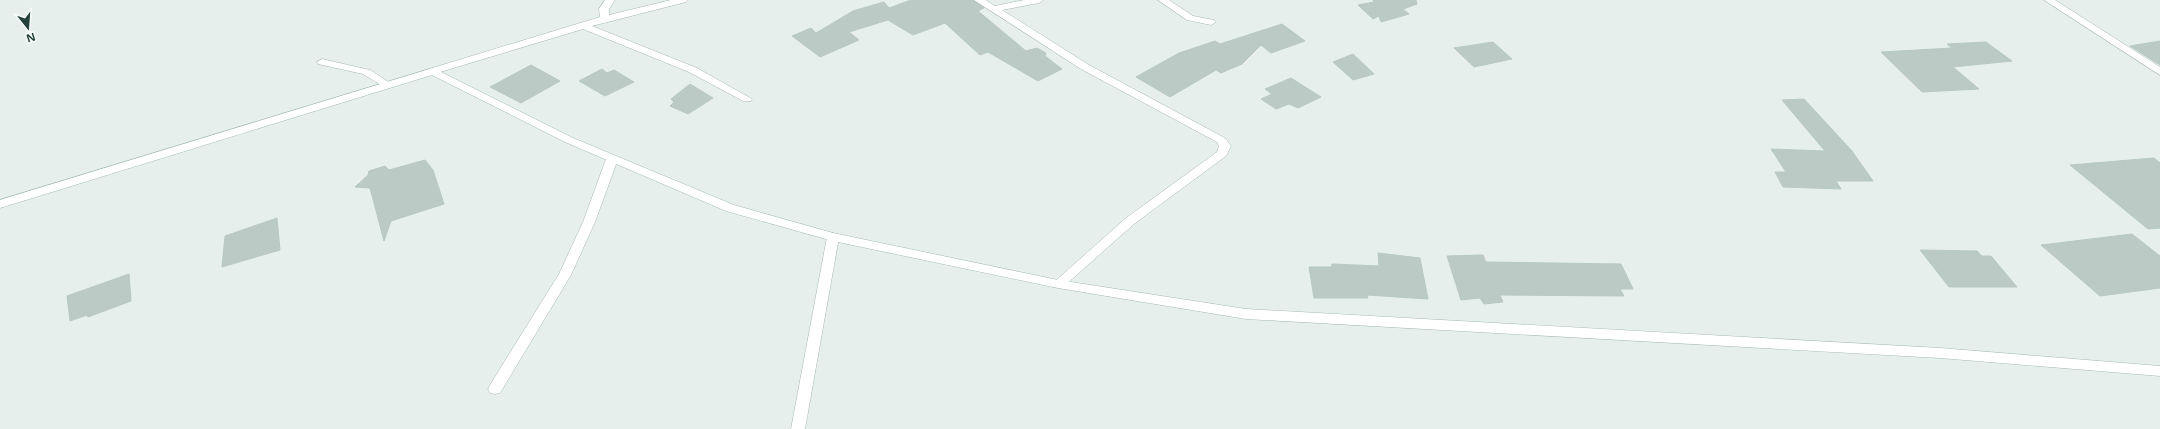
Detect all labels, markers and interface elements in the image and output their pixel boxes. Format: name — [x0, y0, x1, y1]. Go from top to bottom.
north arrow — [8, 8, 48, 48]
text: N — [25, 30, 38, 47]

